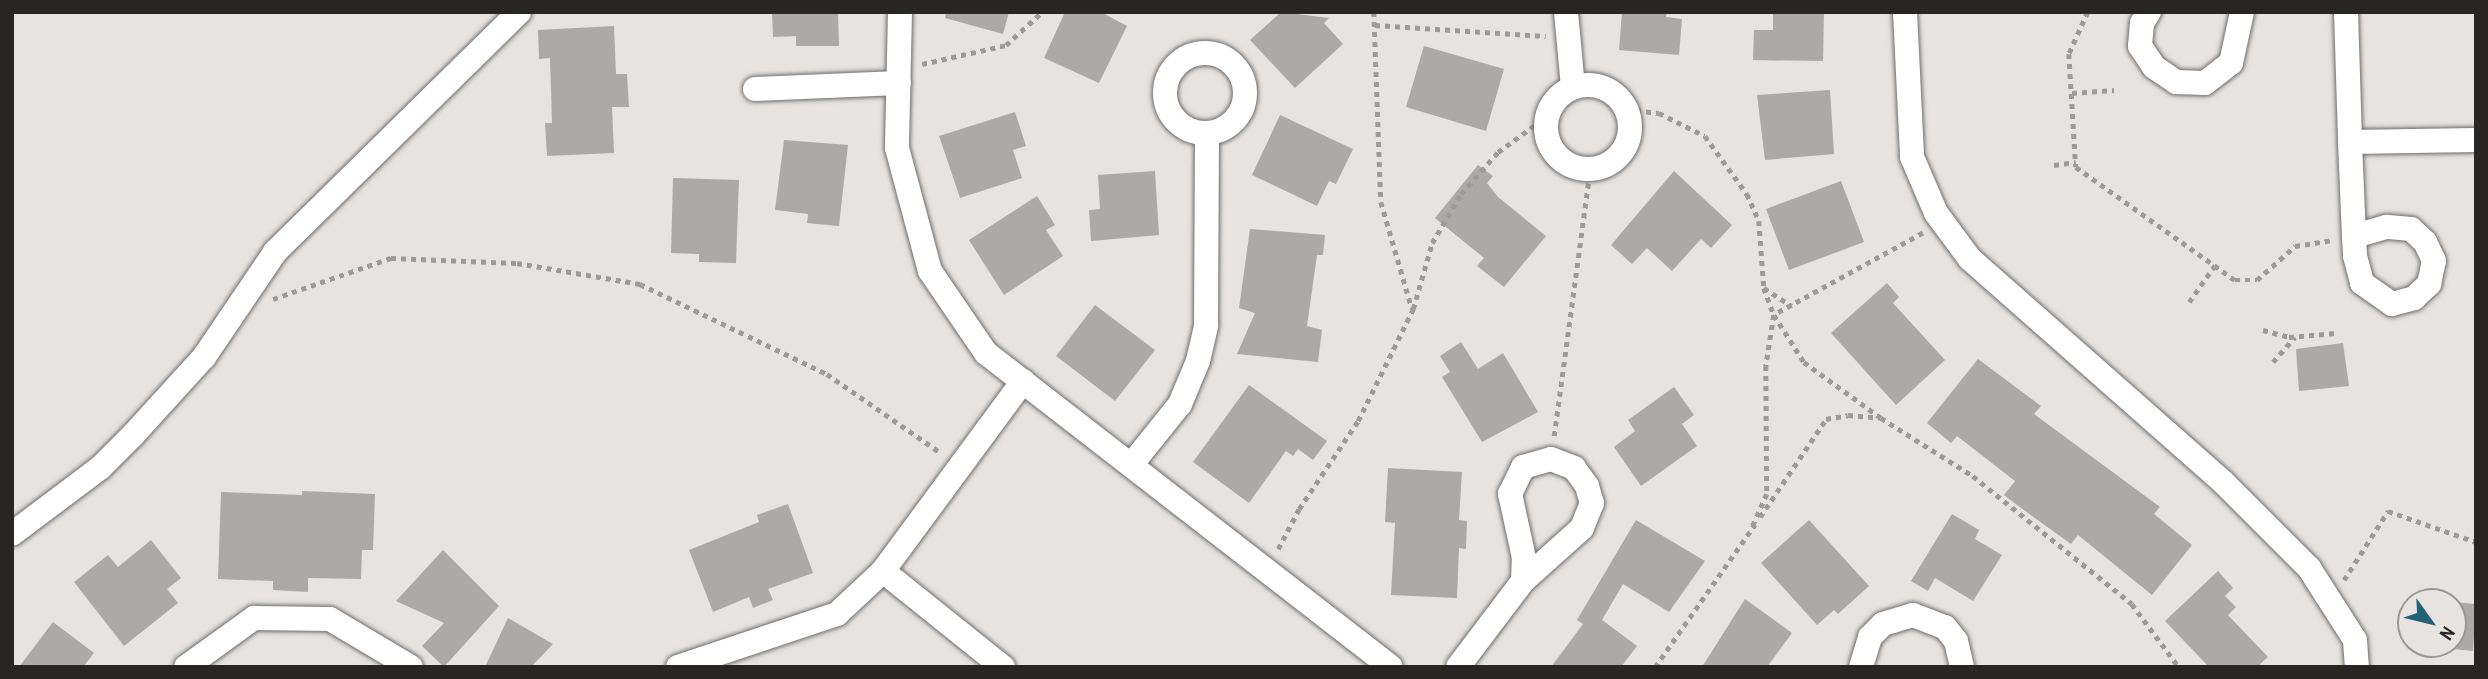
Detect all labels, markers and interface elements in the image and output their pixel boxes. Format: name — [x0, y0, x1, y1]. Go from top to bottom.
north arrow — [2397, 588, 2467, 658]
text: N — [2434, 622, 2462, 646]

